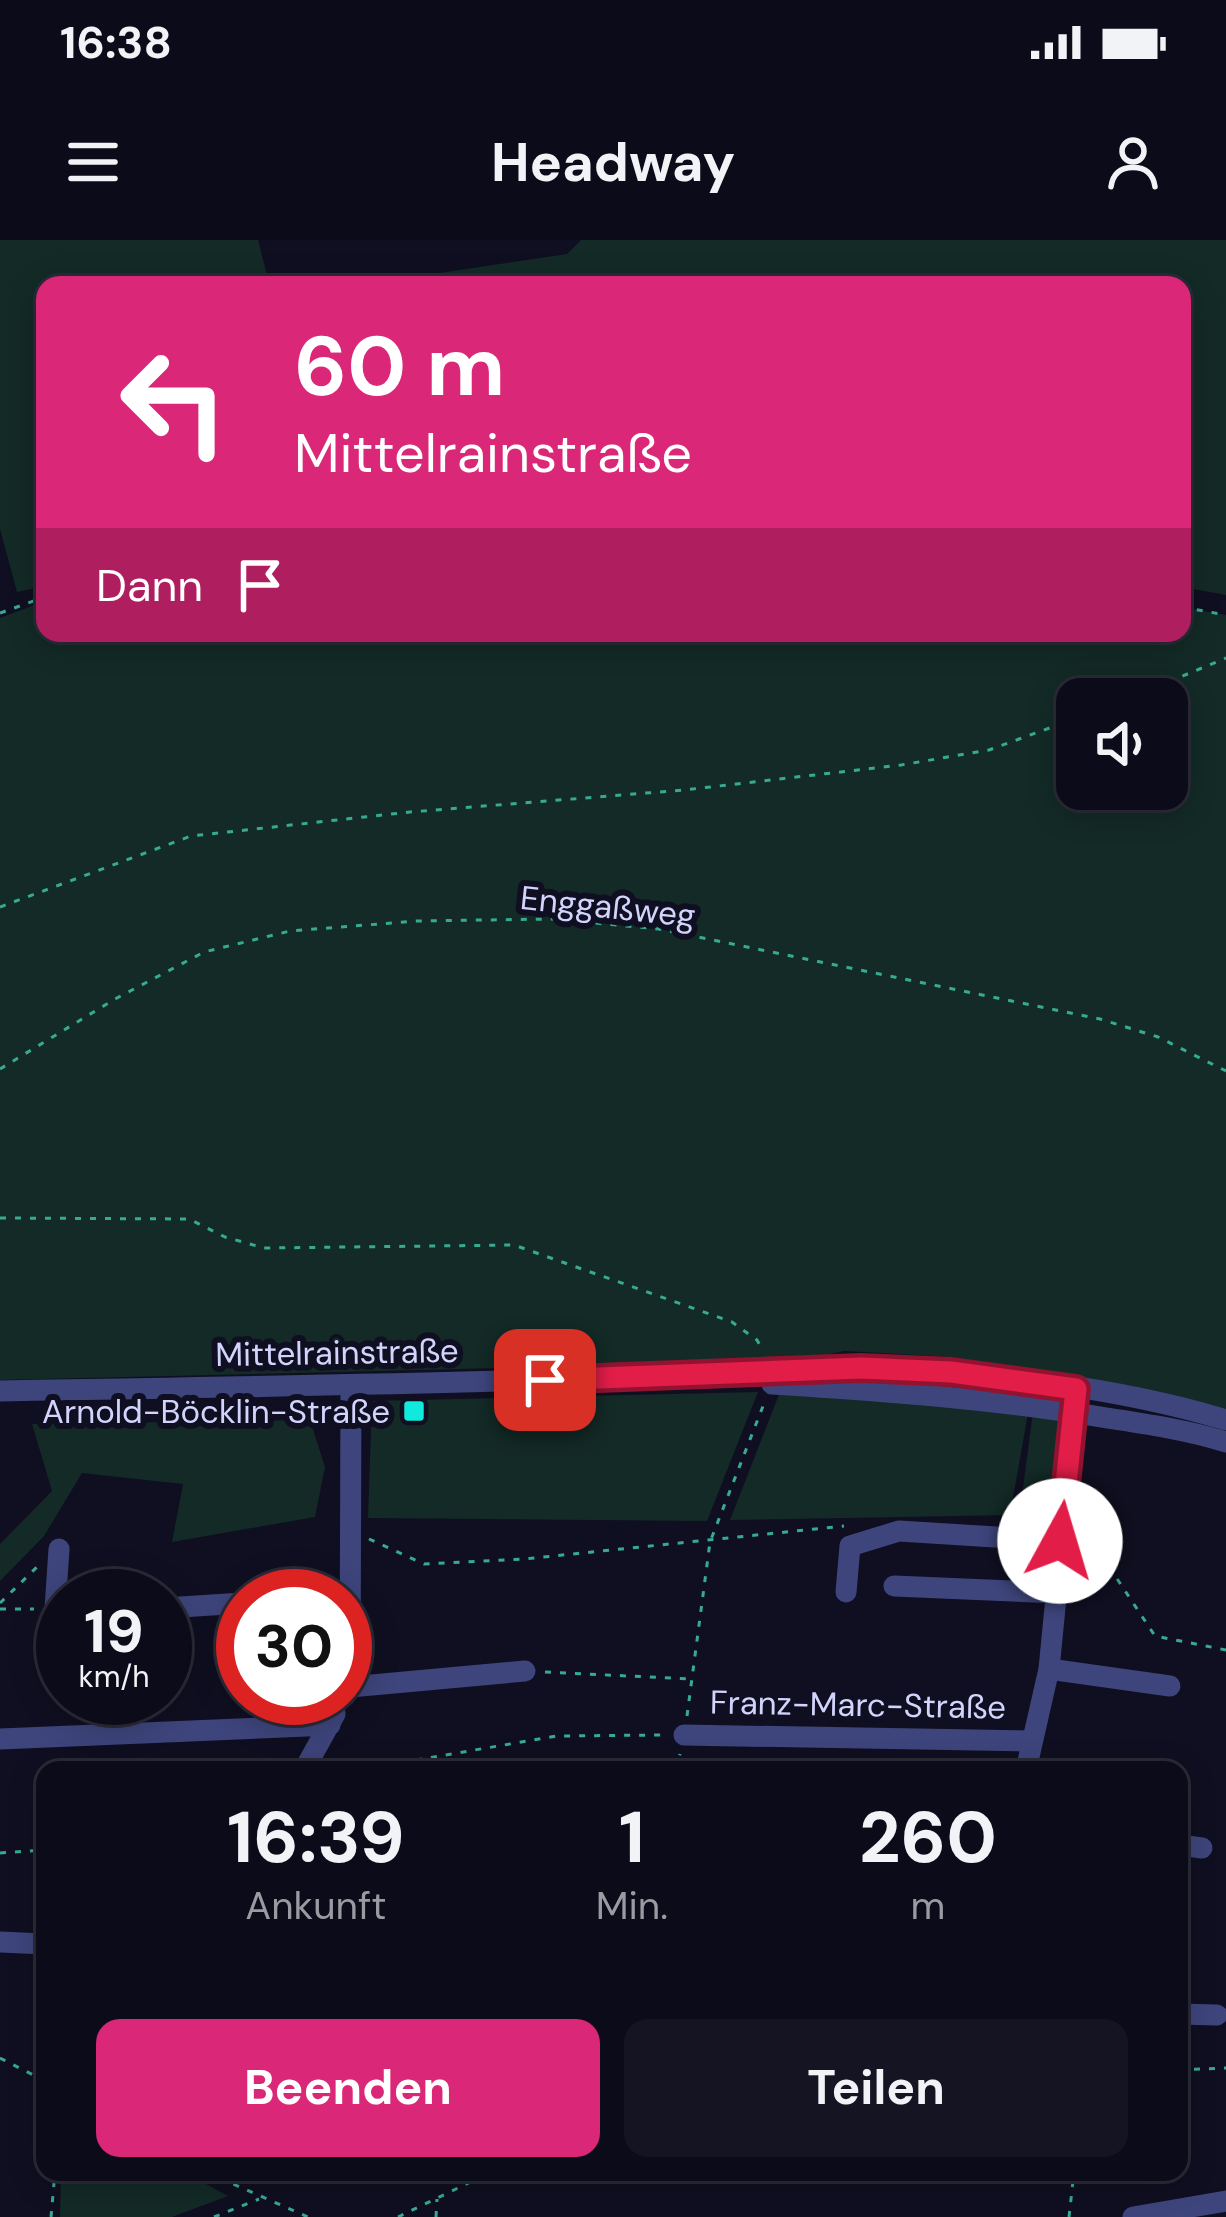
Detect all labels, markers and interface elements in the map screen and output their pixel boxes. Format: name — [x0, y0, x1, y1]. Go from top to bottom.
text: 16:38 — [60, 13, 172, 72]
text: Headway — [491, 127, 735, 198]
icon: menu — [60, 129, 126, 195]
icon: person — [1100, 129, 1166, 195]
text: 60 m — [294, 312, 505, 421]
icon: left — [96, 324, 252, 480]
text: Mittelrainstraße — [294, 418, 692, 489]
icon: arrive — [227, 552, 293, 618]
text: Dann — [96, 556, 203, 615]
map controls — [1056, 678, 1188, 810]
button: sound — [1056, 678, 1188, 810]
street label: Enggaßweg — [518, 876, 698, 937]
street label: Mittelrainstraße — [215, 1329, 459, 1376]
pin — [494, 1329, 596, 1431]
icon: arrive — [512, 1347, 578, 1413]
place label: Arnold-Böcklin-Straße — [42, 1390, 390, 1433]
marker: Arnold-Böcklin-Straße — [401, 1398, 427, 1424]
position arrow — [997, 1478, 1123, 1604]
speed limit sign: 30 — [216, 1569, 372, 1725]
text: 19 — [84, 1592, 144, 1671]
text: km/h — [79, 1657, 149, 1696]
street label: Franz-Marc-Straße — [710, 1680, 1006, 1729]
text: 16:39 — [227, 1791, 405, 1884]
text: 1 — [619, 1791, 645, 1884]
text: 260 — [859, 1791, 997, 1884]
text: Ankunft — [245, 1880, 386, 1931]
text: Min. — [596, 1880, 668, 1931]
text: m — [911, 1880, 945, 1931]
button: Beenden — [96, 2019, 600, 2157]
button: Teilen — [624, 2019, 1128, 2157]

